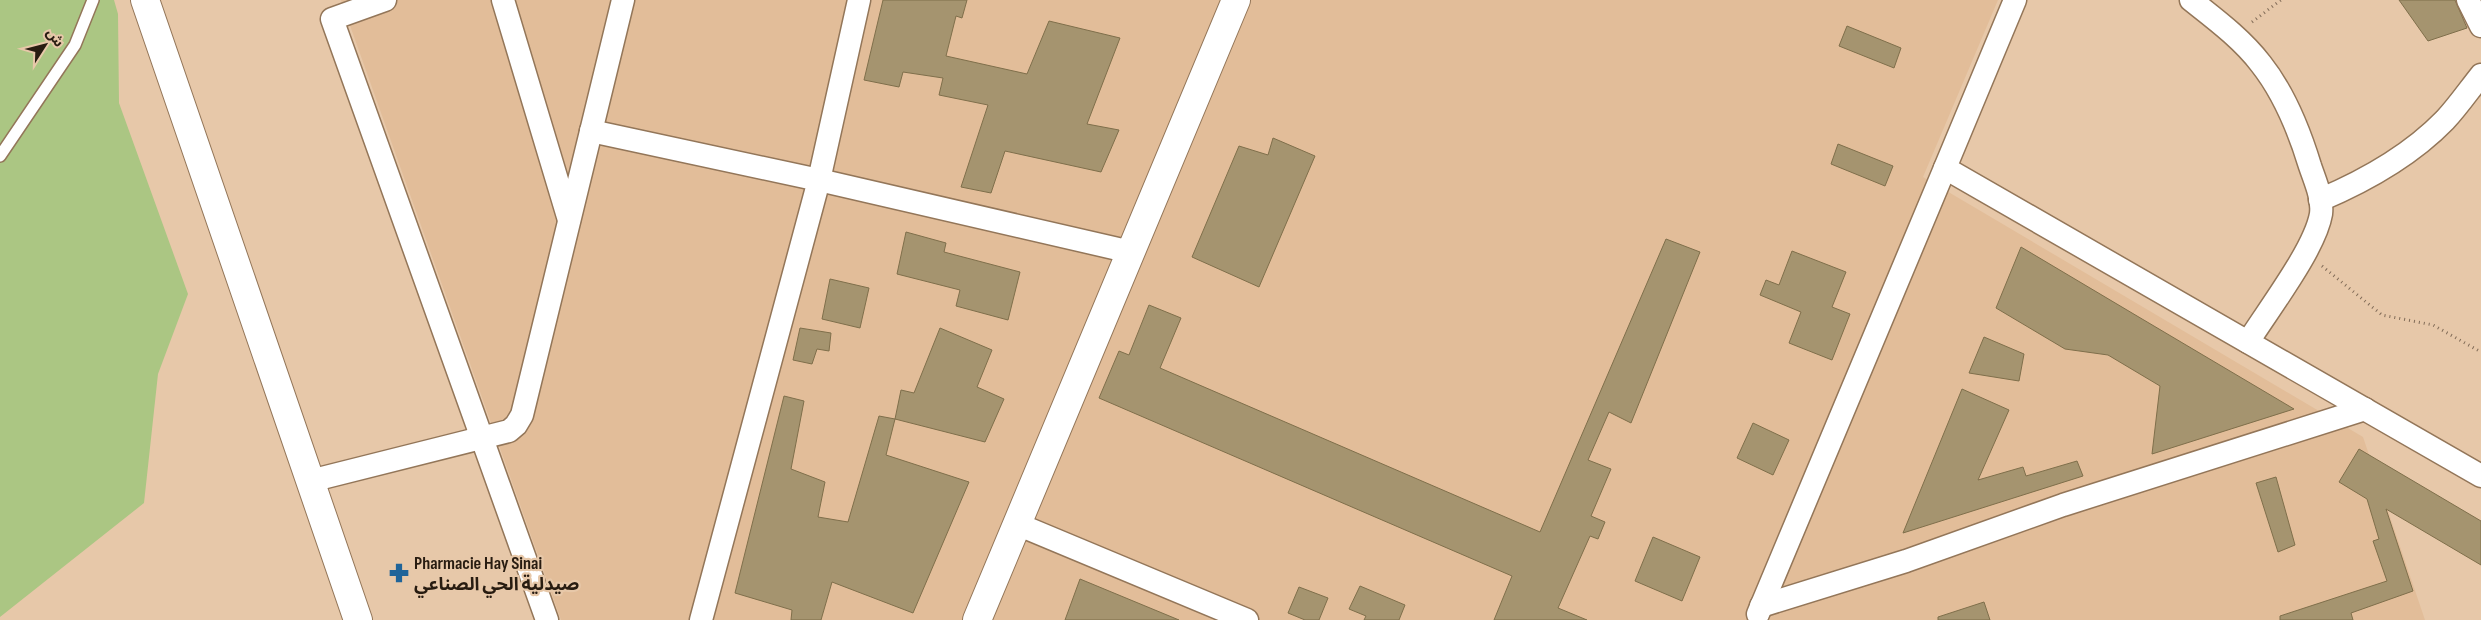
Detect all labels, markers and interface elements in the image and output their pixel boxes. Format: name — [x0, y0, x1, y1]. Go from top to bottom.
north arrow — [20, 20, 70, 70]
text: ش — [43, 25, 68, 50]
place label: Pharmacie Hay Sinai صيدلية الحي الصناعي — [414, 553, 579, 598]
pharmacy icon: Pharmacie Hay Sinai صيدلية الحي الصناعي — [388, 562, 410, 584]

